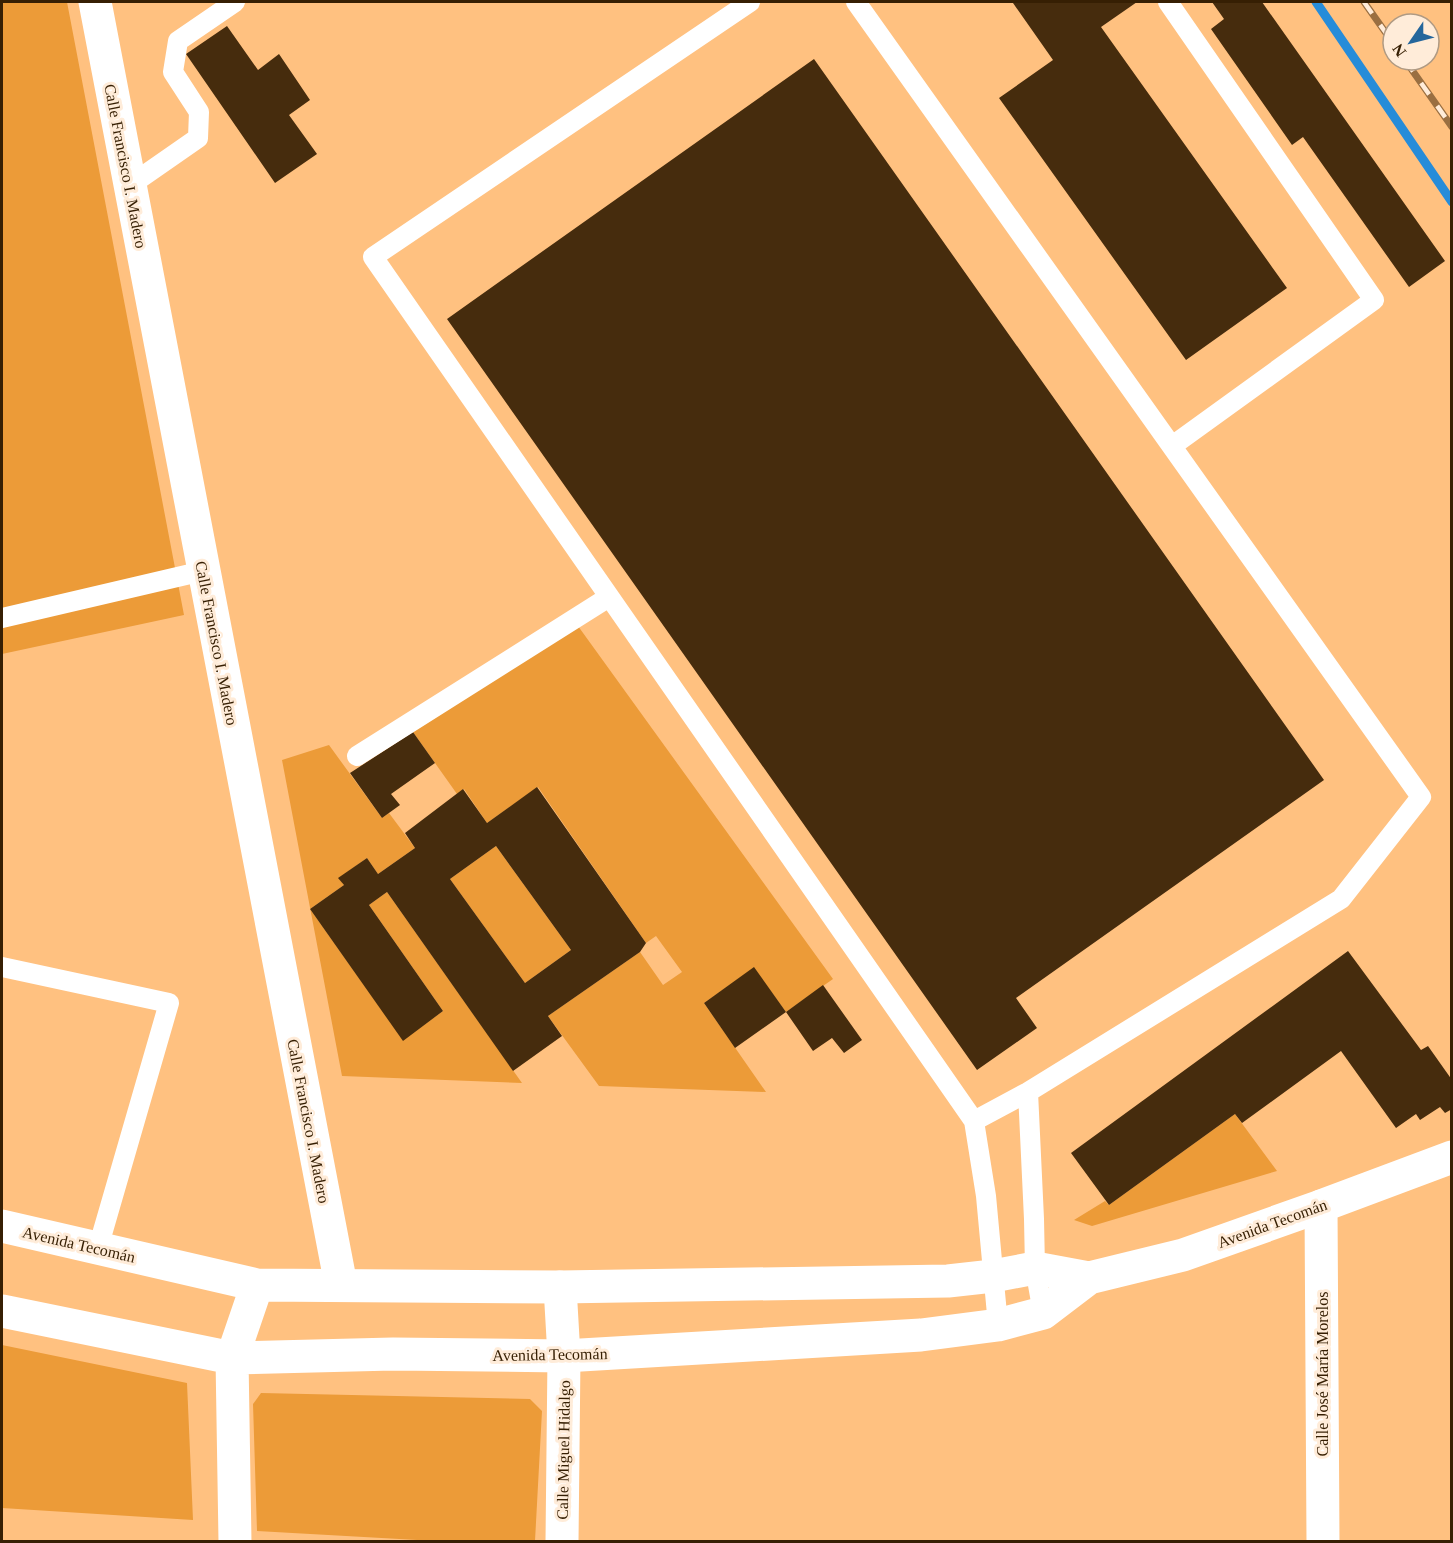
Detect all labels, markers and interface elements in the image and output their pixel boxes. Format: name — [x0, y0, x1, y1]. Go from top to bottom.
north arrow — [1381, 12, 1441, 72]
text: N — [1389, 40, 1409, 60]
street label: Calle Francisco I. Madero — [101, 82, 150, 250]
street label: Calle Francisco I. Madero — [192, 559, 241, 727]
street label: Calle Francisco I. Madero — [284, 1037, 333, 1205]
street label: Avenida Tecomán — [1215, 1196, 1329, 1251]
street label: Avenida Tecomán — [21, 1223, 137, 1266]
street label: Calle José María Morelos — [1314, 1292, 1331, 1456]
street label: Avenida Tecomán — [492, 1345, 608, 1364]
street label: Calle Miguel Hidalgo — [554, 1380, 574, 1520]

